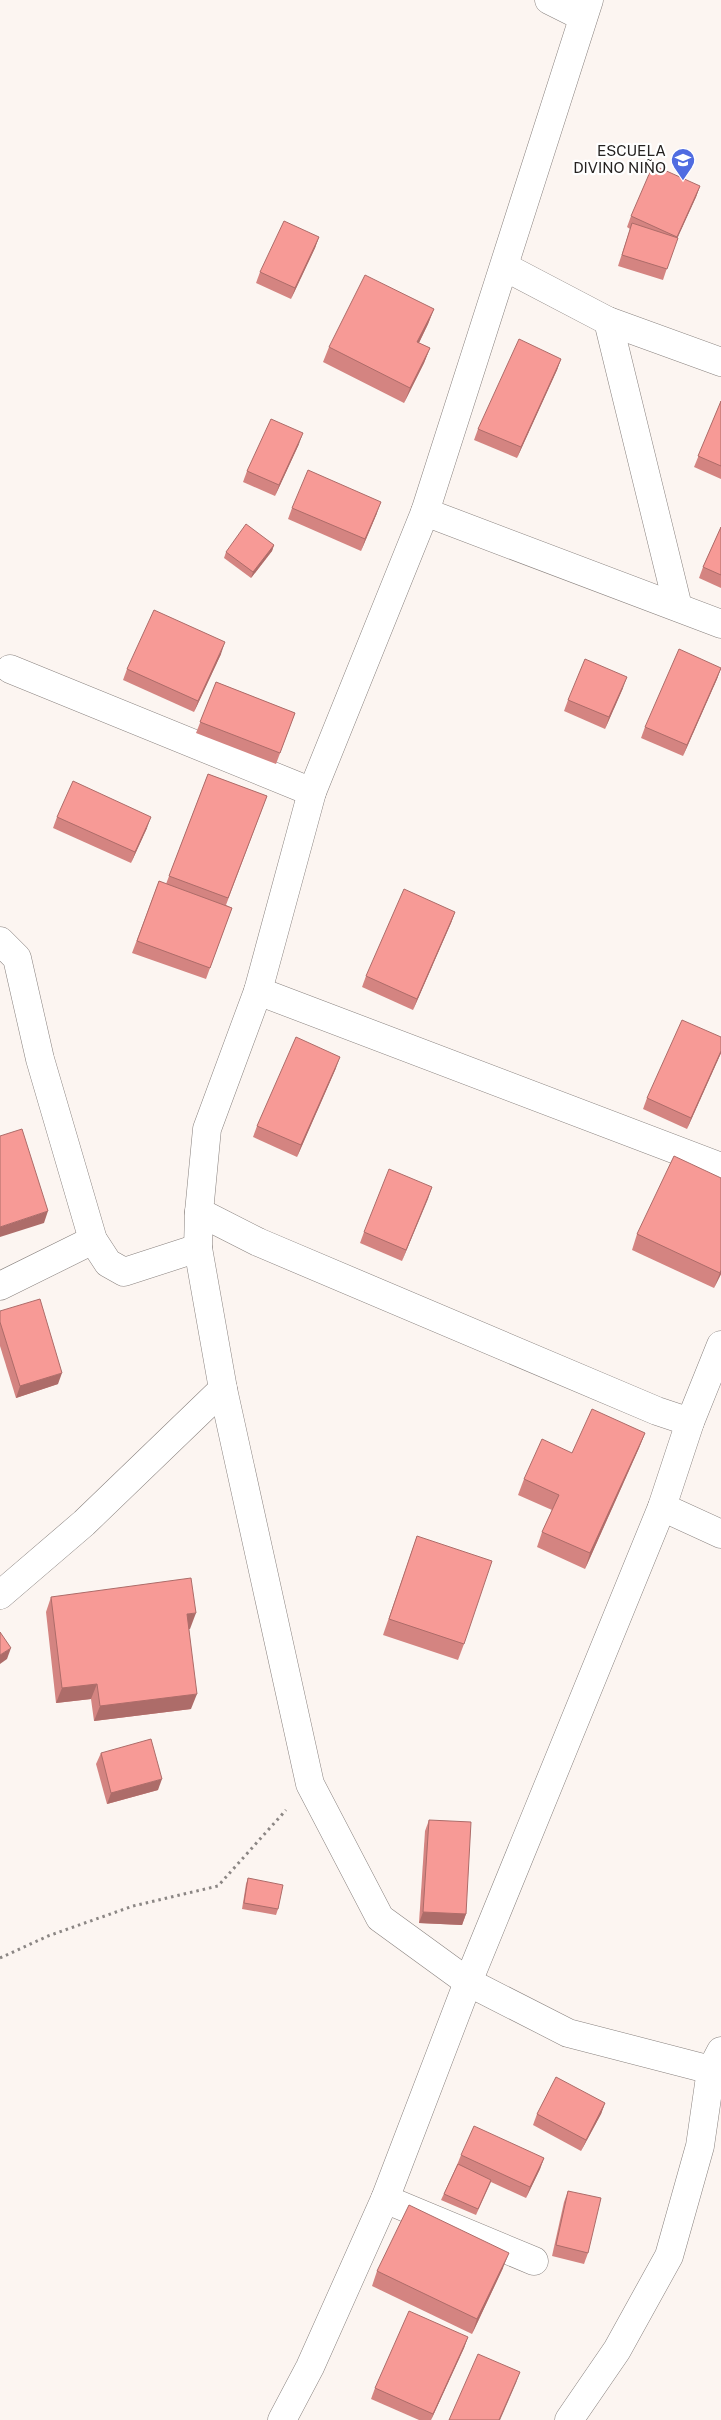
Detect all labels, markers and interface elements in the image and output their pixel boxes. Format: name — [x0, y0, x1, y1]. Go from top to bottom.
place label: ESCUELA DIVINO NIÑO — [573, 142, 666, 176]
school or university icon: ESCUELA DIVINO NIÑO — [670, 147, 696, 181]

